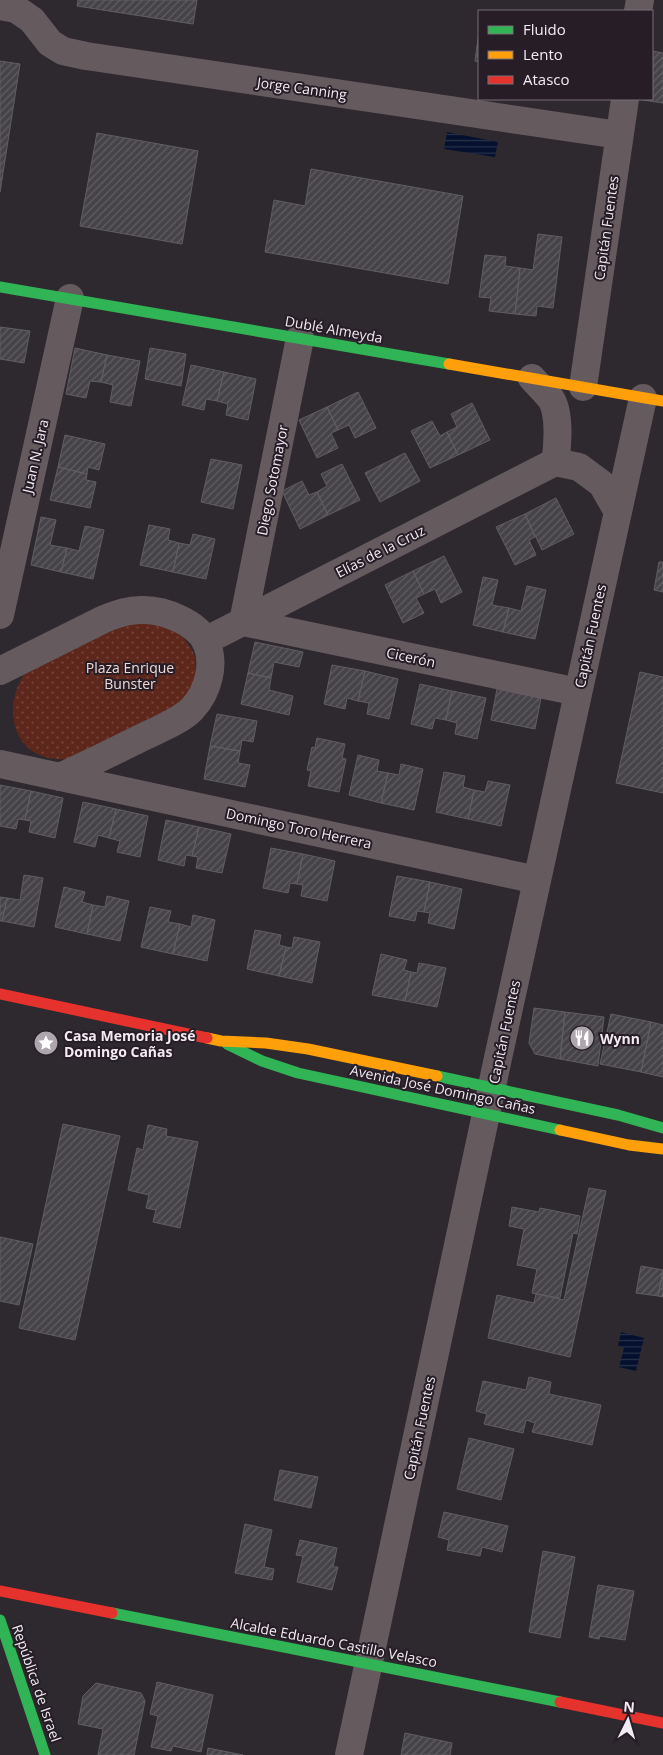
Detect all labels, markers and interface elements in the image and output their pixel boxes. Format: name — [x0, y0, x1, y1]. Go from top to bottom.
legend — [478, 10, 653, 100]
text: Fluido — [523, 19, 566, 39]
text: Lento — [523, 44, 563, 64]
text: Atasco — [523, 69, 570, 89]
street label: Jorge Canning — [254, 72, 349, 104]
street label: Capitán Fuentes — [589, 174, 623, 282]
street label: Dublé Almeyda — [284, 311, 384, 347]
street label: Juan N. Jara — [17, 417, 53, 497]
street label: Diego Sotomayor — [252, 423, 292, 537]
street label: Elías de la Cruz — [332, 520, 428, 582]
street label: Capitán Fuentes — [570, 582, 610, 690]
street label: Cicerón — [385, 643, 437, 671]
park label: Plaza Enrique Bunster — [86, 658, 174, 693]
street label: Domingo Toro Herrera — [225, 803, 373, 853]
street label: Capitán Fuentes — [484, 978, 524, 1086]
restaurant icon: Wynn — [569, 1025, 595, 1051]
place label: Casa Memoria José Domingo Cañas — [64, 1026, 196, 1061]
place label: Wynn — [600, 1029, 640, 1048]
place icon: Casa Memoria José Domingo Cañas — [33, 1030, 59, 1056]
street label: Avenida José Domingo Cañas — [349, 1060, 538, 1118]
street label: Capitán Fuentes — [399, 1374, 439, 1482]
street label: Alcalde Eduardo Castillo Velasco — [229, 1613, 439, 1671]
street label: República de Israel — [8, 1622, 66, 1744]
north arrow — [603, 1695, 653, 1745]
text: N — [623, 1697, 636, 1717]

